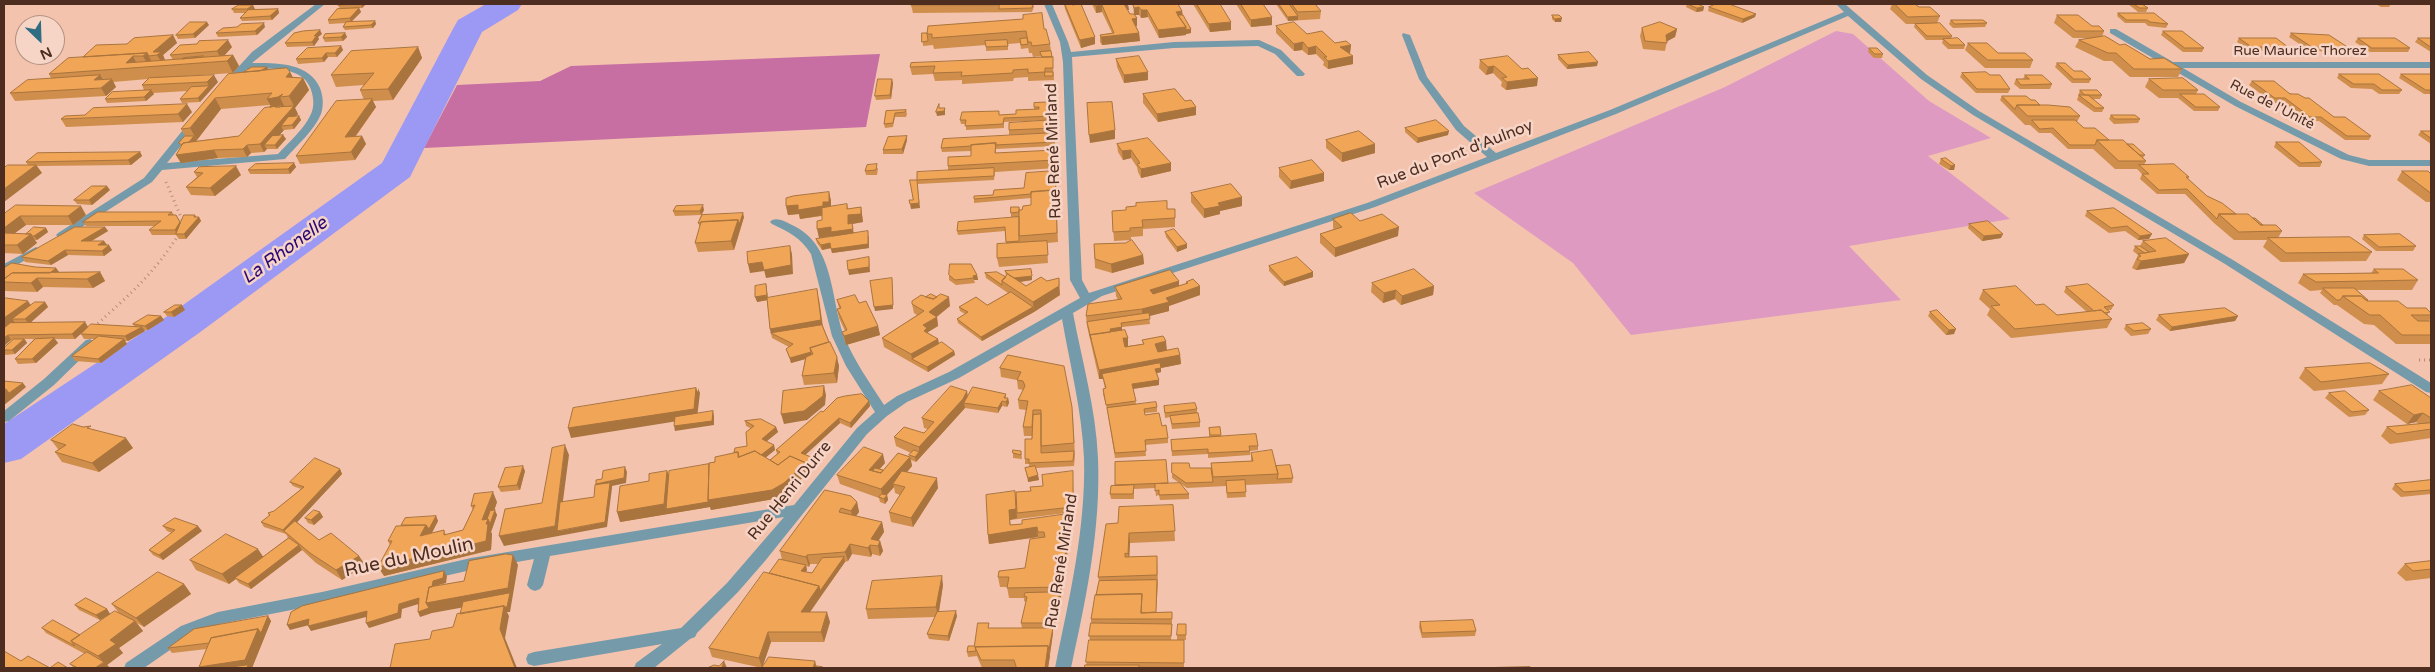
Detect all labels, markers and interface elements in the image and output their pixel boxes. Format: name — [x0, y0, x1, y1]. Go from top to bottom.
north arrow — [15, 15, 65, 65]
text: N — [37, 43, 54, 63]
street label: Rue Maurice Thorez — [2233, 43, 2367, 59]
street label: Rue de l'Unité — [2227, 76, 2317, 134]
street label: Rue René Mirland — [1042, 83, 1066, 219]
street label: Rue du Pont d'Aulnoy — [1374, 116, 1536, 194]
water label: La Rhonelle — [238, 213, 332, 289]
street label: Rue Henri Durre — [744, 438, 836, 544]
street label: Rue René Mirland — [1042, 492, 1082, 630]
street label: Rue du Moulin — [342, 533, 476, 583]

